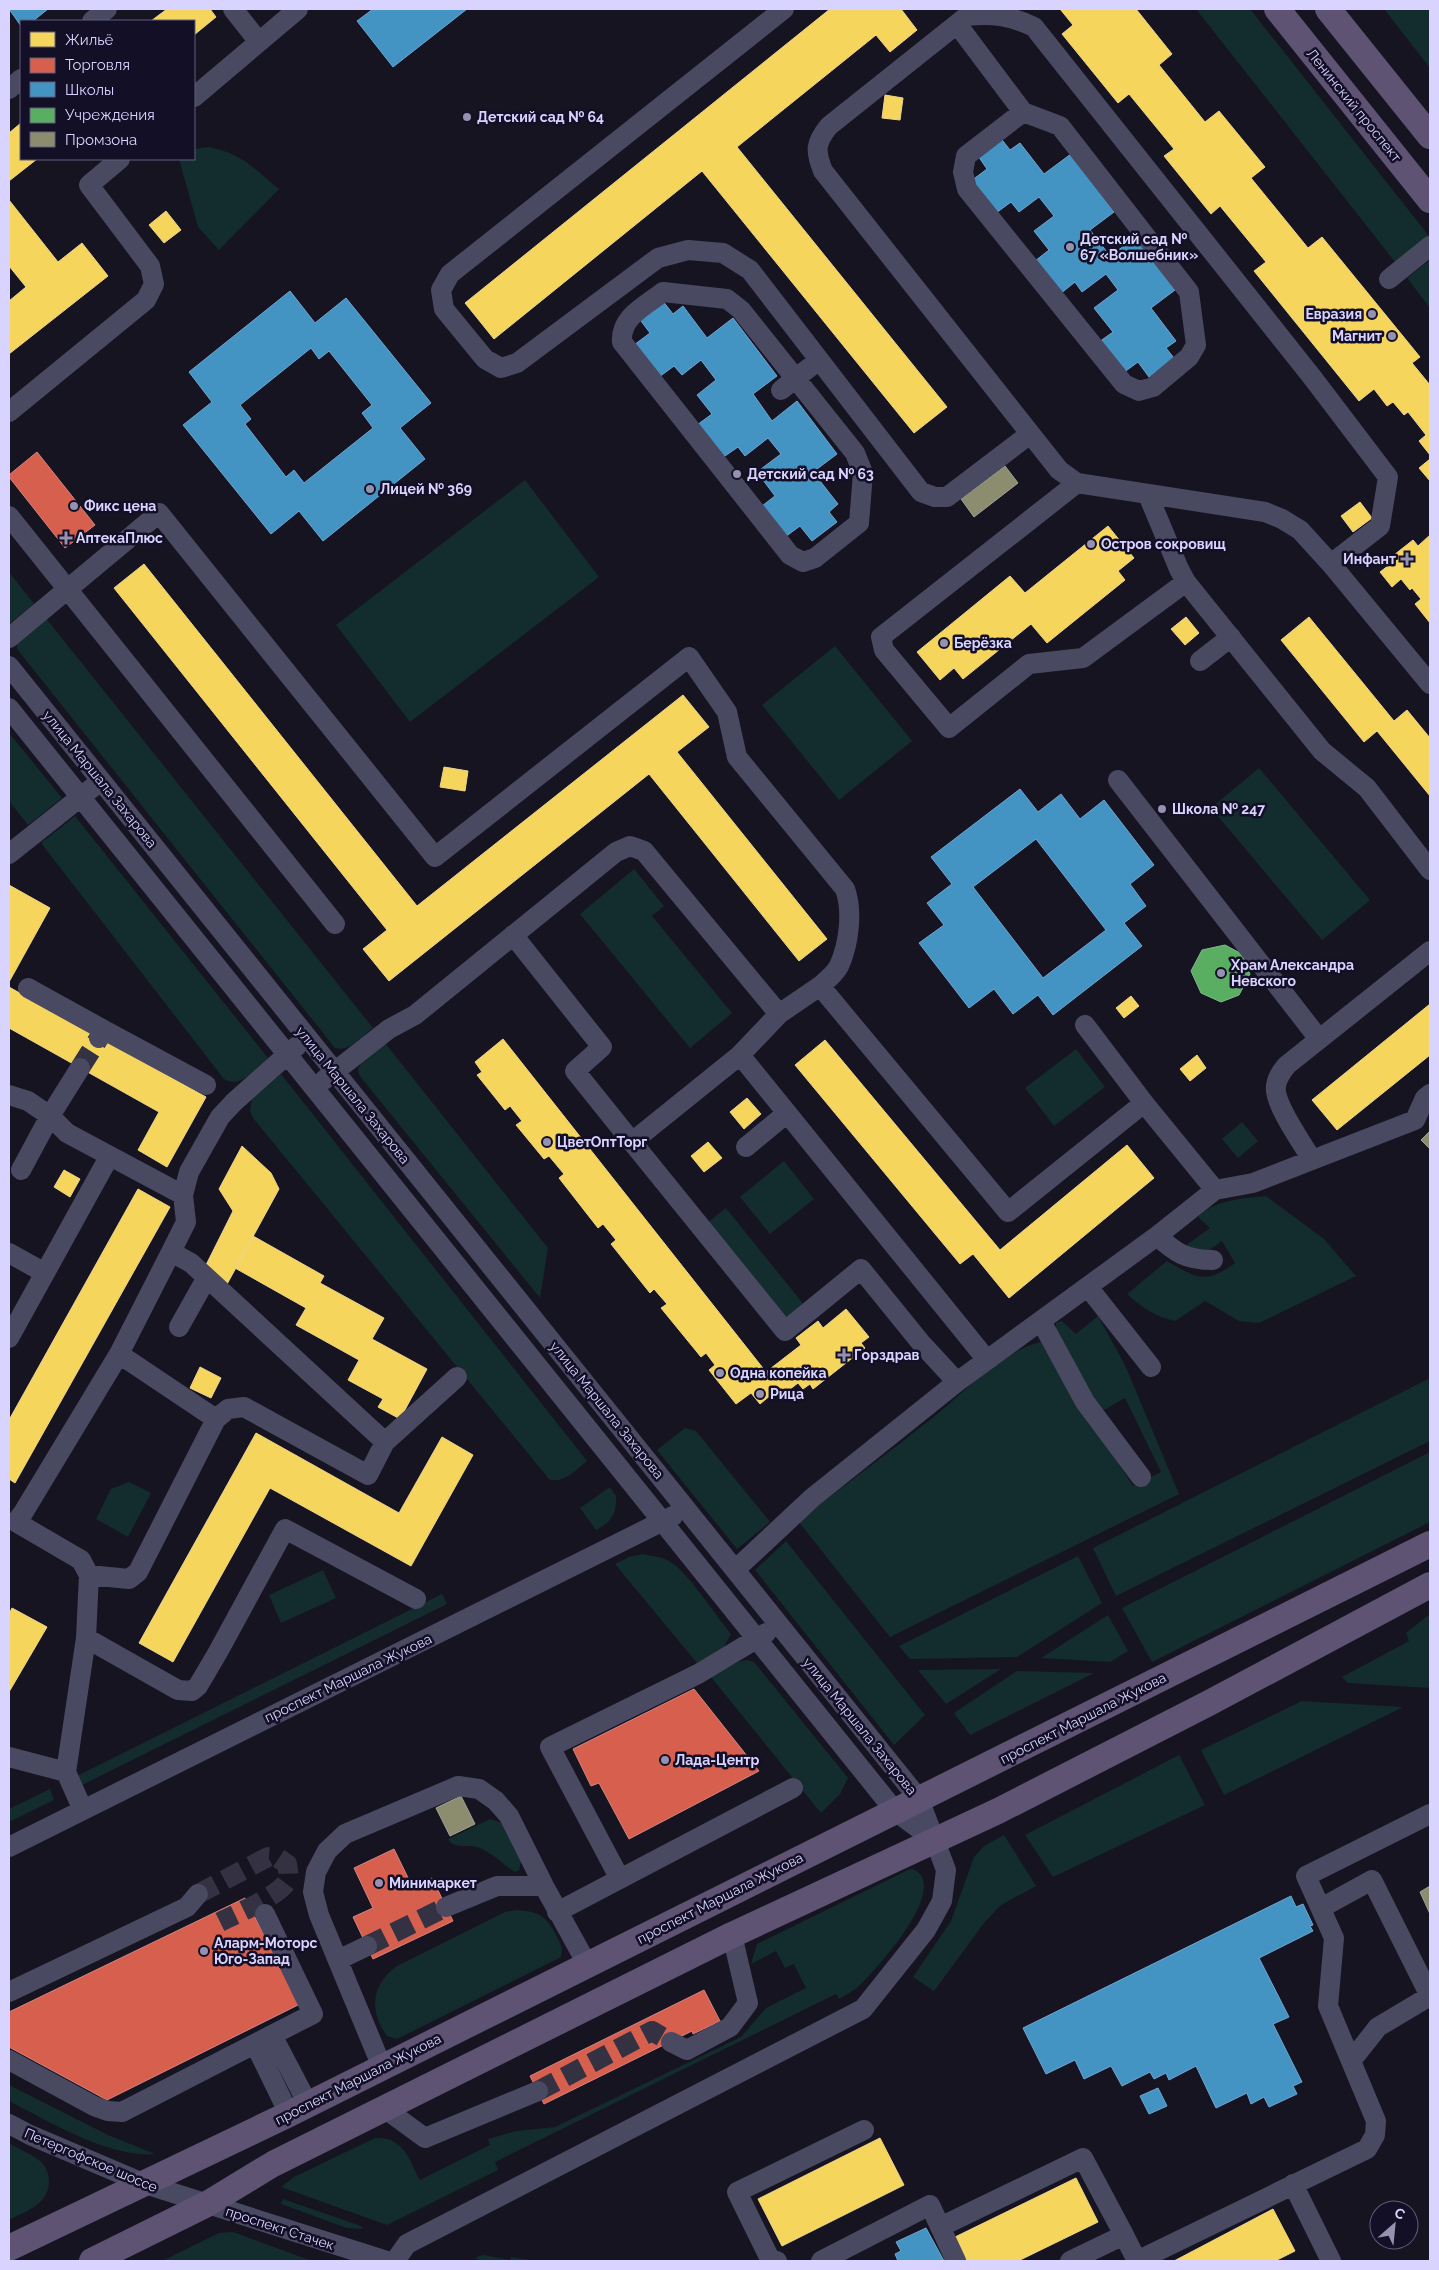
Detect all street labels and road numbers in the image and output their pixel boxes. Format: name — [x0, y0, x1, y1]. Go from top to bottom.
street label: Ленинский проспект — [1303, 45, 1405, 165]
street label: улица Маршала Захарова — [40, 707, 160, 851]
street label: улица Маршала Захарова — [293, 1023, 413, 1167]
street label: улица Маршала Захарова — [547, 1338, 667, 1482]
street label: проспект Маршала Жукова — [262, 1630, 434, 1726]
street label: улица Маршала Захарова — [800, 1654, 920, 1798]
street label: проспект Маршала Жукова — [997, 1669, 1169, 1767]
street label: проспект Маршала Жукова — [634, 1849, 806, 1947]
street label: проспект Маршала Жукова — [272, 2030, 444, 2128]
street label: Петергофское шоссе — [22, 2125, 160, 2195]
street label: проспект Стачек — [224, 2203, 336, 2253]

